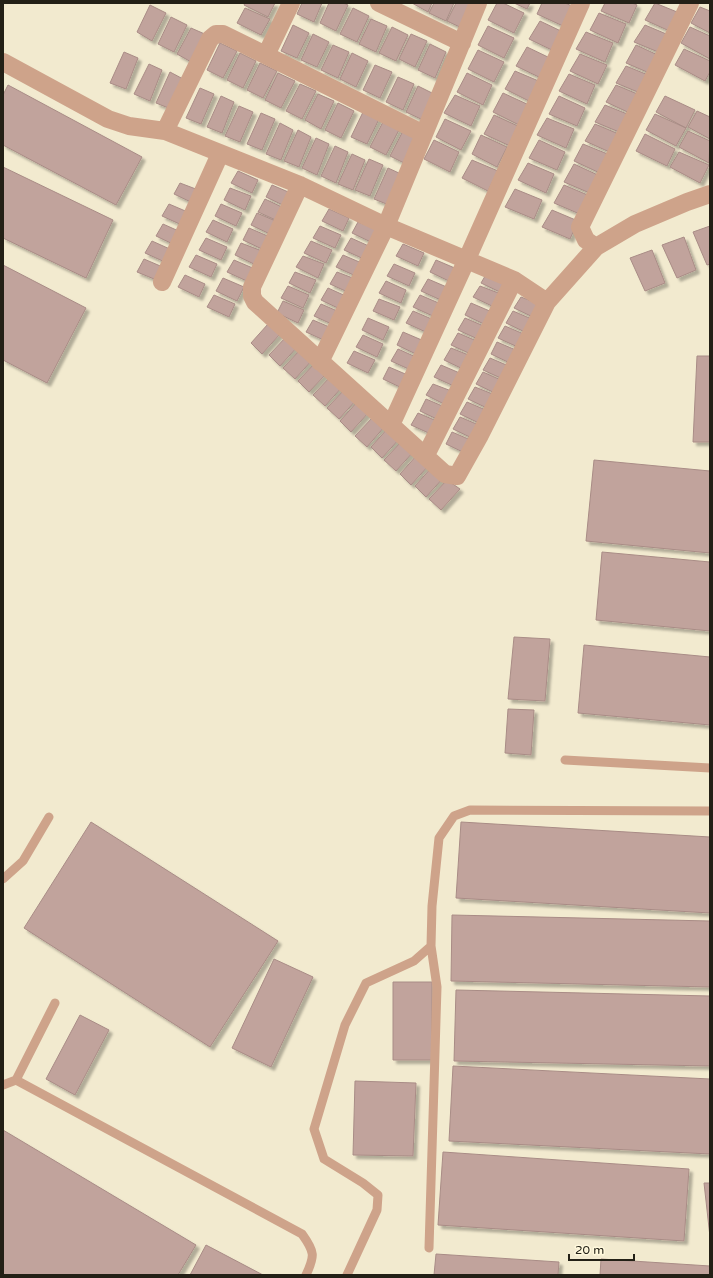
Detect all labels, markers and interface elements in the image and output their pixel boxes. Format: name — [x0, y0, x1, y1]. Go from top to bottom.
scale bar — [569, 1236, 634, 1262]
text: 20 m — [575, 1243, 604, 1257]

